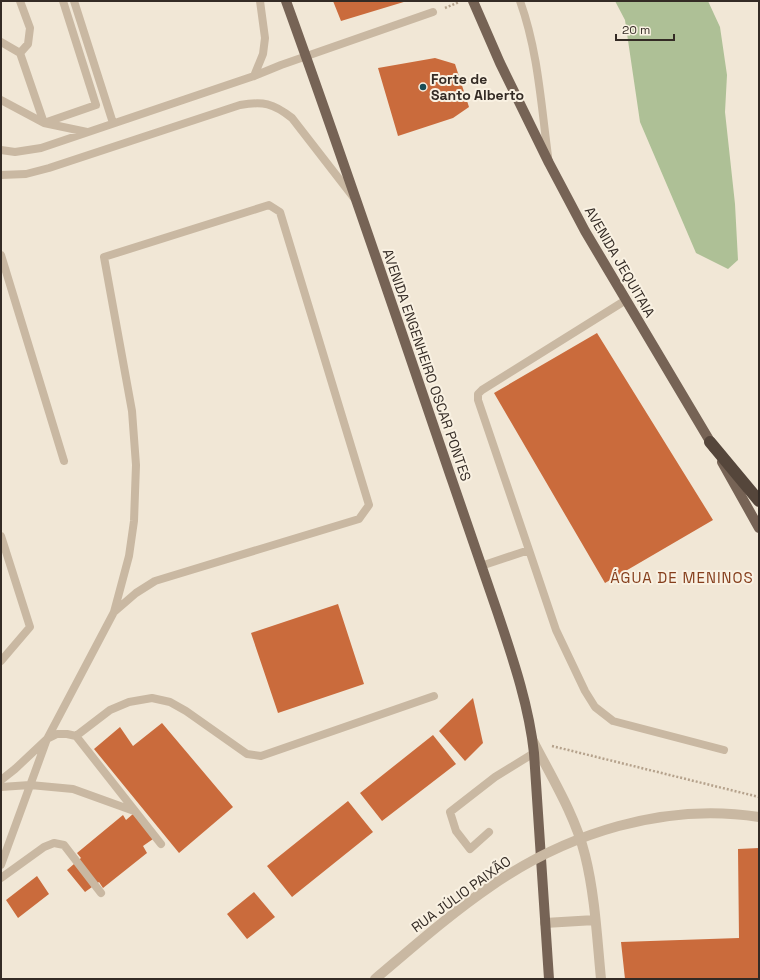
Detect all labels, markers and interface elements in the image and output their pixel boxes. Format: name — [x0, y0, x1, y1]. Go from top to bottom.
scale bar — [616, 16, 674, 42]
text: 20 m — [622, 22, 650, 38]
place label: Forte de Santo Alberto — [431, 70, 524, 104]
marker: Forte de Santo Alberto — [418, 82, 428, 92]
street label: AVENIDA JEQUITAIA — [581, 203, 659, 321]
street label: AVENIDA ENGENHEIRO OSCAR PONTES — [379, 246, 475, 484]
district label: ÁGUA DE MENINOS — [610, 568, 754, 587]
street label: RUA JÚLIO PAIXÃO — [408, 852, 514, 936]

